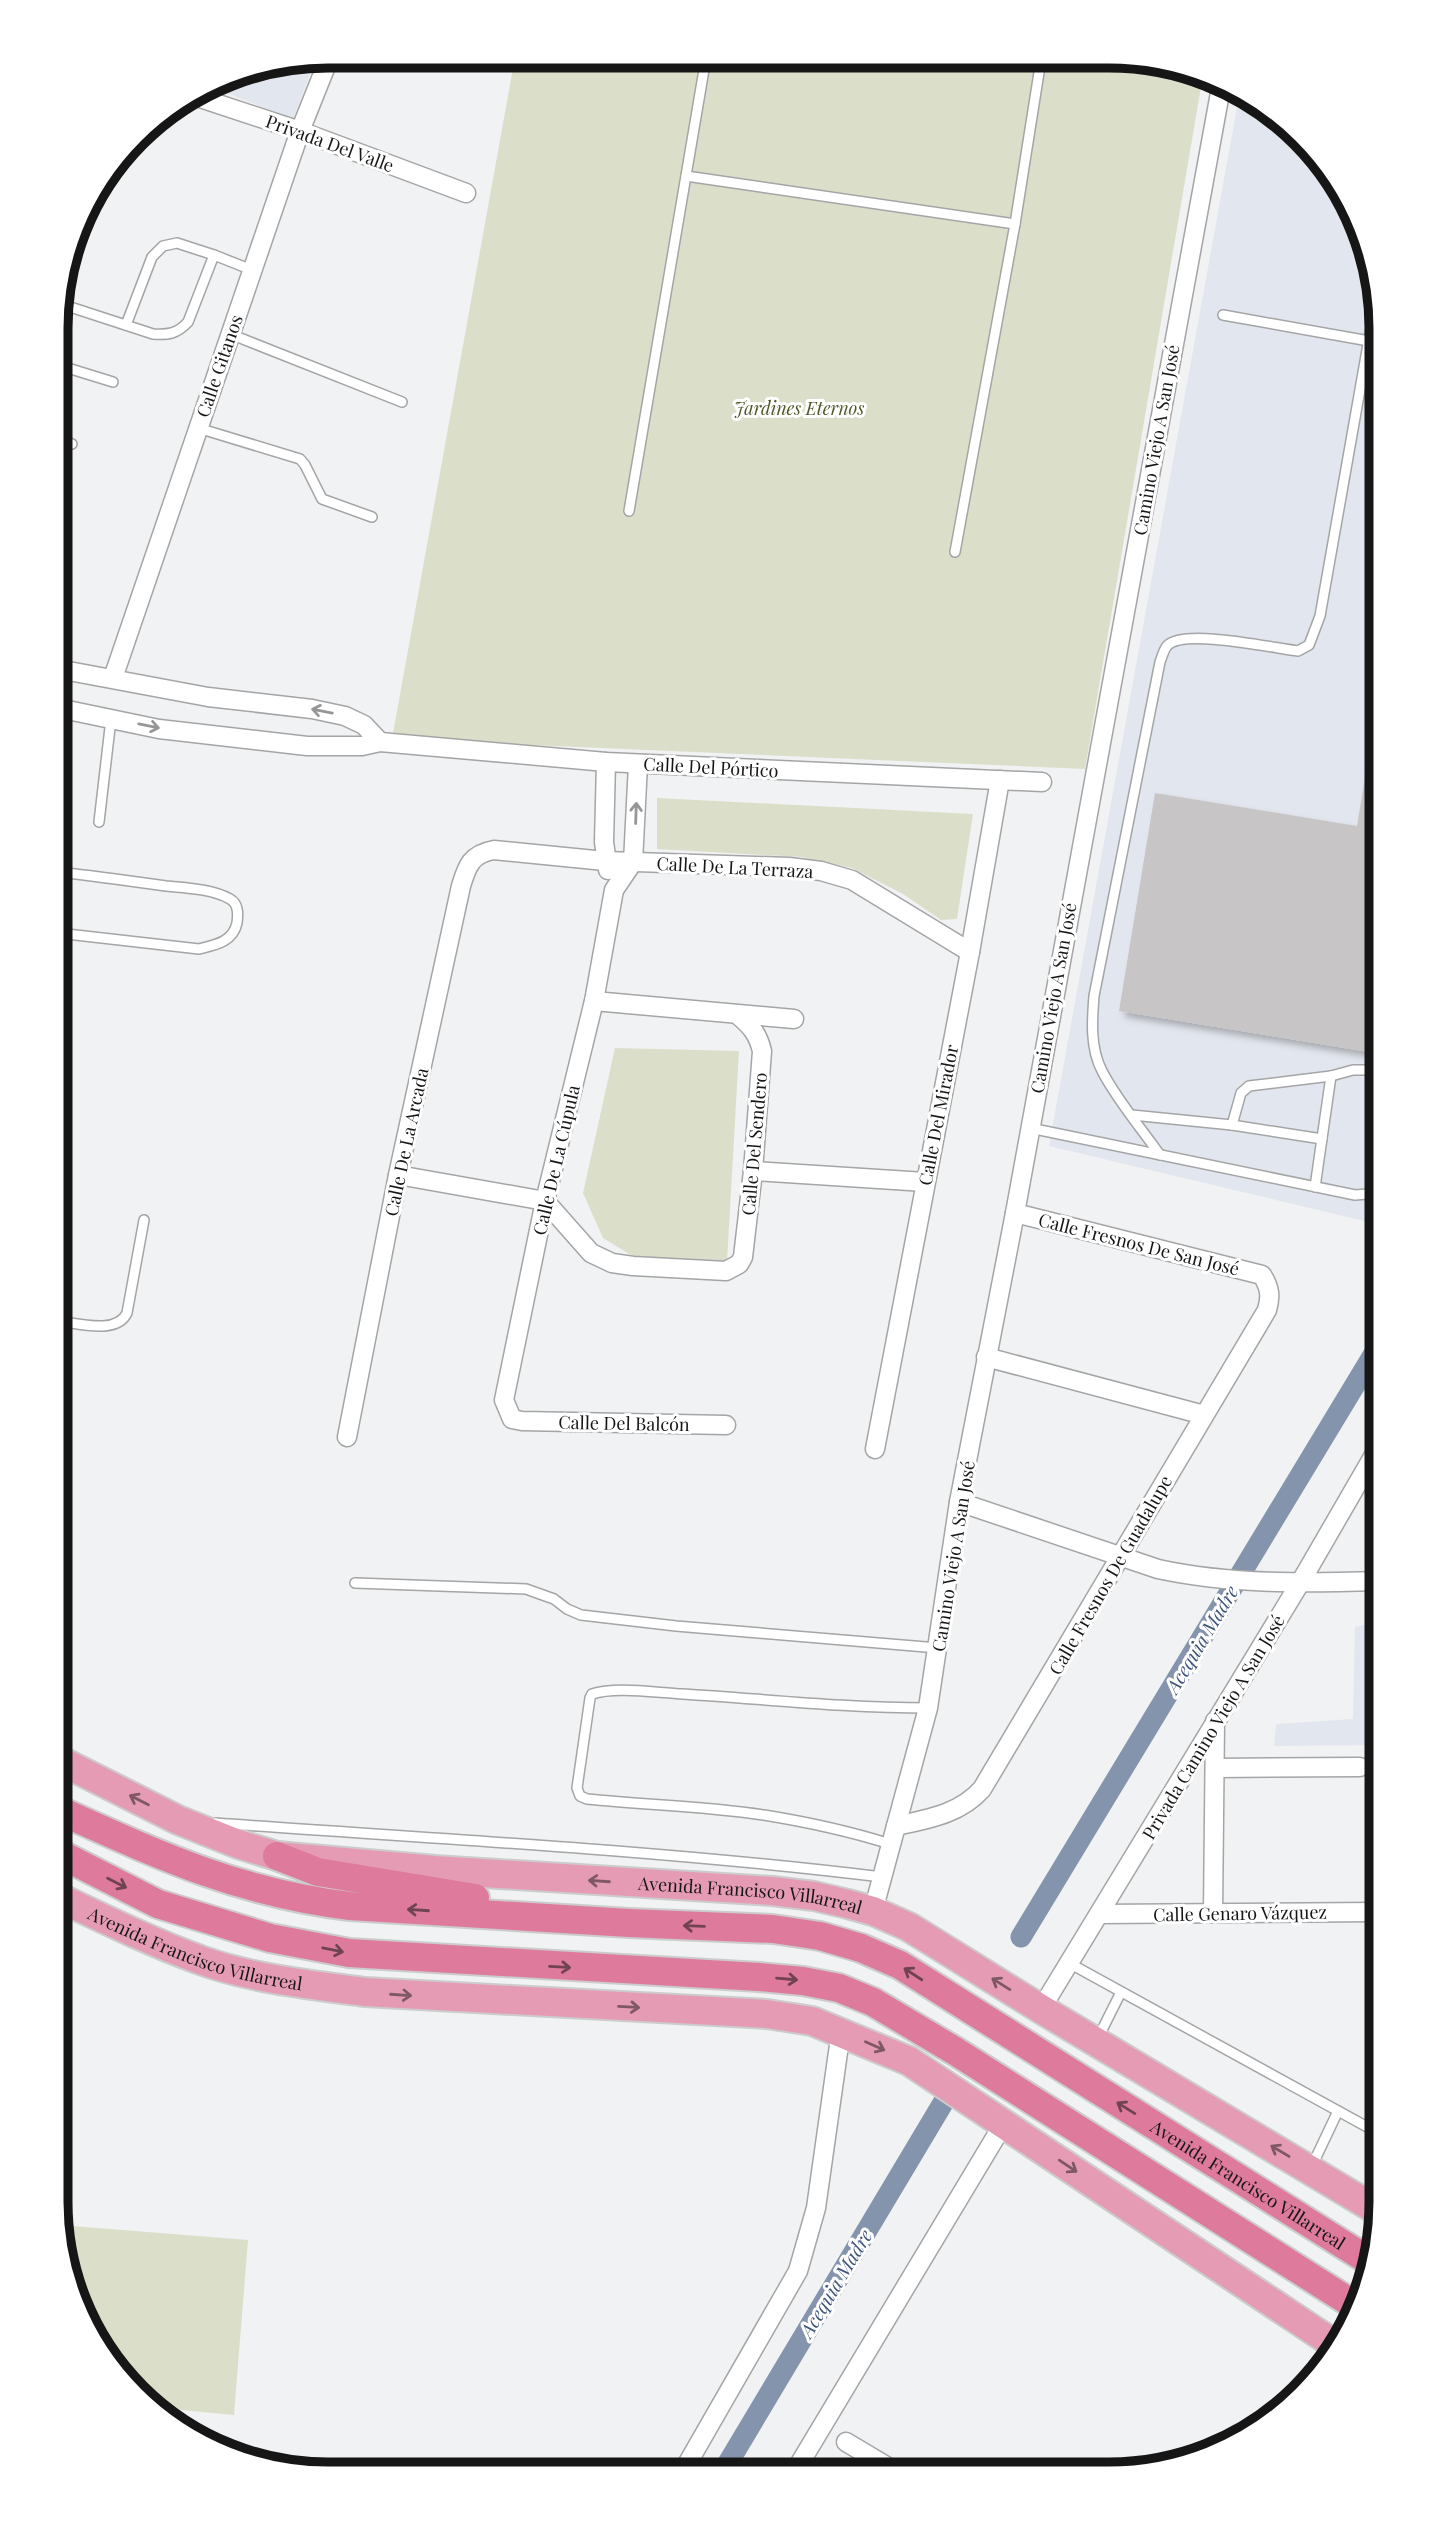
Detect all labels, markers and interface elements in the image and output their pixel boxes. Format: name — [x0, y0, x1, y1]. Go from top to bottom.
street label: Privada Del Valle — [263, 109, 397, 177]
street label: Calle Gitanos — [190, 312, 248, 420]
street label: Camino Viejo A San José — [1127, 343, 1185, 537]
park label: Jardines Eternos — [734, 396, 864, 420]
one-way arrow — [311, 704, 334, 717]
one-way arrow — [137, 720, 160, 734]
street label: Calle Del Pórtico — [643, 751, 779, 783]
one-way arrow — [629, 802, 642, 825]
street label: Calle De La Terraza — [656, 851, 814, 883]
street label: Camino Viejo A San José — [1024, 901, 1082, 1095]
street label: Calle Del Mirador — [913, 1042, 963, 1188]
street label: Calle De La Arcada — [379, 1066, 433, 1218]
street label: Calle Del Sendero — [736, 1071, 772, 1217]
street label: Calle De La Cúpula — [527, 1083, 585, 1237]
street label: Calle Fresnos De San José — [1036, 1207, 1242, 1281]
street label: Calle Del Balcón — [558, 1410, 690, 1436]
street label: Camino Viejo A San José — [926, 1459, 980, 1653]
street label: Calle Fresnos De Guadalupe — [1043, 1471, 1177, 1679]
water label: Acequia Madre — [1158, 1580, 1243, 1699]
street label: Privada Camino Viejo A San José — [1136, 1610, 1290, 1844]
one-way arrow — [129, 1793, 150, 1807]
street label: Avenida Francisco Villarreal — [636, 1871, 865, 1919]
one-way arrow — [589, 1874, 611, 1887]
one-way arrow — [106, 1877, 127, 1891]
street label: Calle Genaro Vázquez — [1153, 1899, 1327, 1927]
street label: Avenida Francisco Villarreal — [83, 1901, 304, 1996]
one-way arrow — [407, 1903, 430, 1916]
one-way arrow — [683, 1919, 706, 1932]
one-way arrow — [321, 1944, 344, 1957]
one-way arrow — [548, 1961, 571, 1974]
one-way arrow — [904, 1966, 923, 1981]
one-way arrow — [776, 1973, 798, 1986]
one-way arrow — [991, 1977, 1011, 1991]
one-way arrow — [390, 1988, 413, 2001]
one-way arrow — [617, 2000, 640, 2013]
one-way arrow — [864, 2040, 885, 2053]
one-way arrow — [1117, 2101, 1136, 2116]
street label: Avenida Francisco Villarreal — [1145, 2114, 1350, 2255]
one-way arrow — [1270, 2144, 1290, 2158]
one-way arrow — [1058, 2159, 1077, 2173]
water label: Acequia Madre — [792, 2224, 877, 2343]

